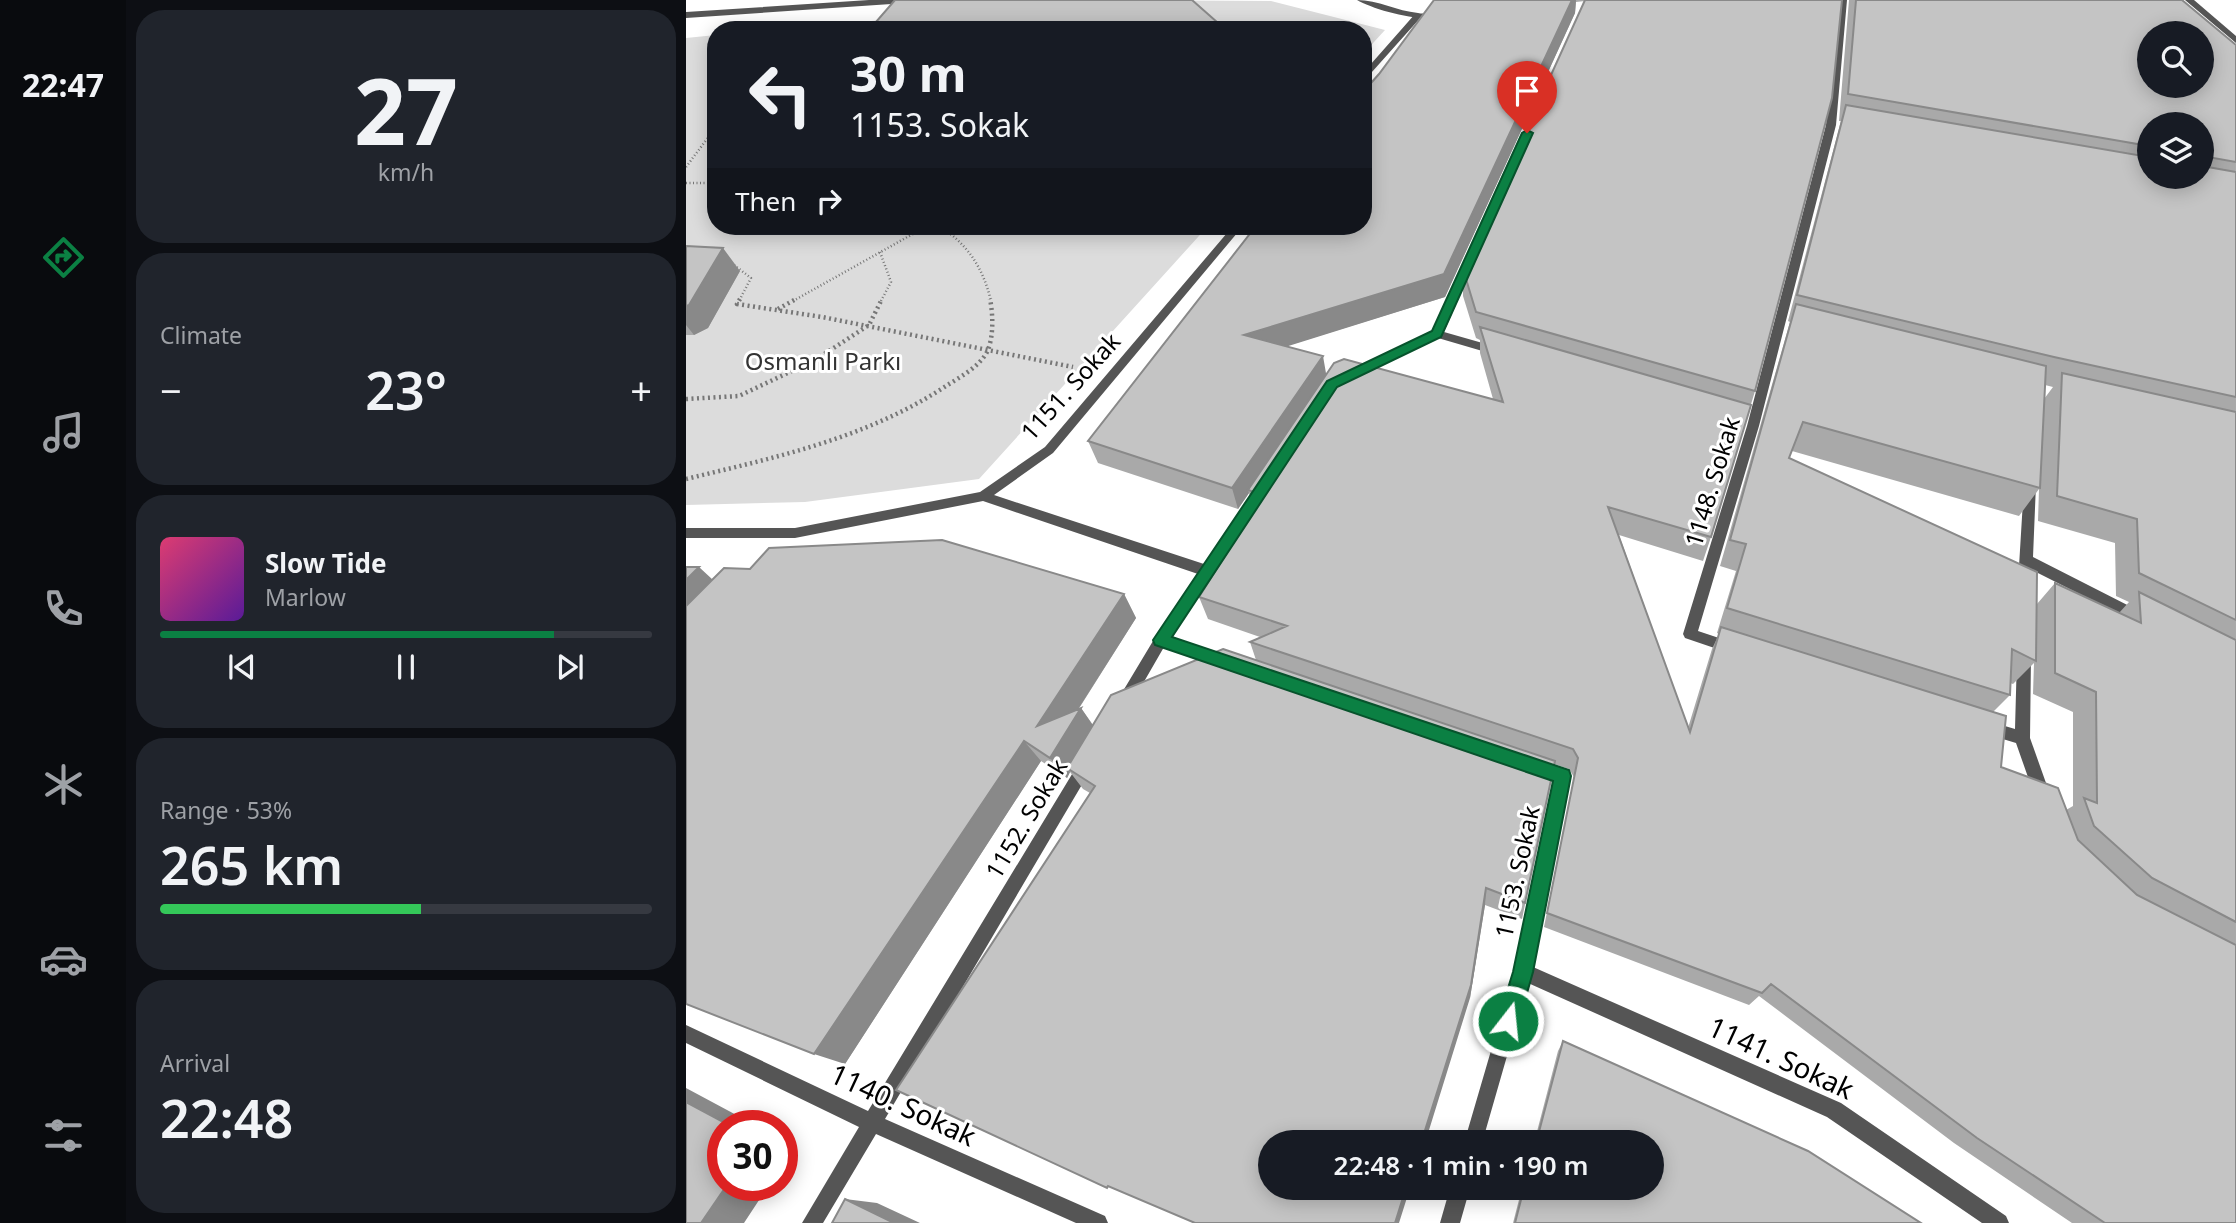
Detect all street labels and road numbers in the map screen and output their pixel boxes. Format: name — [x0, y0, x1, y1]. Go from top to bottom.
street label: 1151. Sokak — [1013, 325, 1127, 447]
street label: 1148. Sokak — [1676, 412, 1747, 551]
street label: 1152. Sokak — [977, 752, 1075, 884]
street label: 1153. Sokak — [1486, 802, 1547, 941]
street label: 1141. Sokak — [1702, 1007, 1861, 1107]
street label: 1140. Sokak — [824, 1054, 983, 1154]

